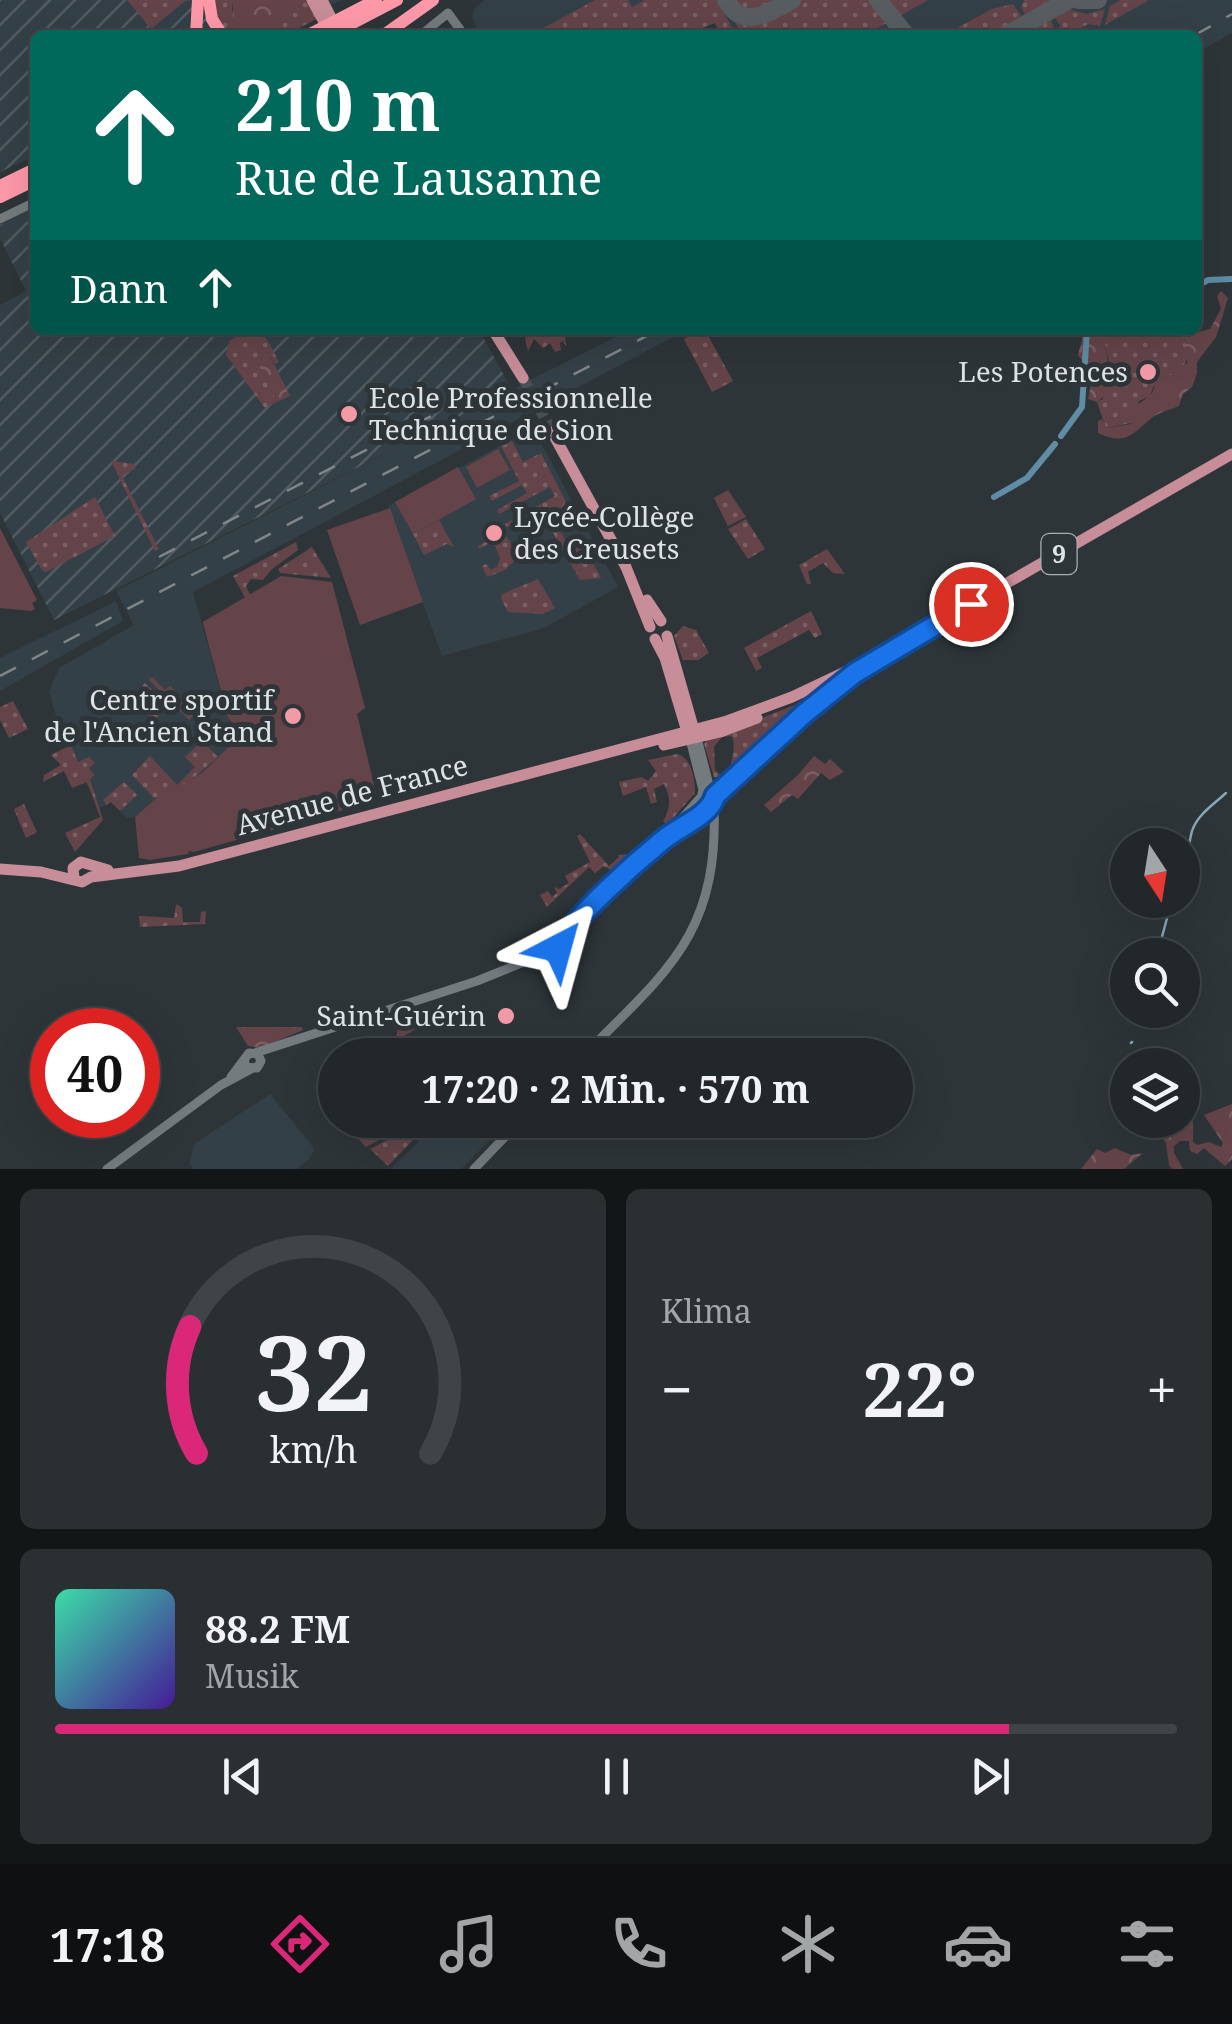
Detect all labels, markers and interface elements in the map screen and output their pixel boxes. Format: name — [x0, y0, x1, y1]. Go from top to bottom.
text: 210 m — [235, 56, 441, 152]
icon: ahead — [70, 70, 200, 200]
text: Rue de Lausanne — [235, 147, 602, 208]
icon: ahead — [188, 260, 243, 315]
text: Dann — [70, 262, 168, 314]
place label: Les Potences — [958, 352, 1128, 390]
marker: Les Potences — [1137, 361, 1159, 383]
place label: Ecole Professionnelle Technique de Sion — [369, 378, 653, 448]
marker: Ecole Professionnelle Technique de Sion — [338, 403, 360, 425]
place label: Lycée-Collège des Creusets — [514, 497, 695, 567]
marker: Lycée-Collège des Creusets — [483, 522, 505, 544]
road number: 9 — [1042, 534, 1076, 574]
pin — [929, 562, 1014, 647]
icon: arrive — [944, 577, 999, 632]
place label: Centre sportif de l'Ancien Stand — [44, 680, 276, 750]
marker: Centre sportif de l'Ancien Stand — [282, 705, 304, 727]
street label: Avenue de France — [232, 745, 472, 843]
north arrow — [1110, 828, 1200, 918]
map controls — [1110, 828, 1200, 1138]
position arrow — [506, 896, 610, 1000]
button: search — [1110, 938, 1200, 1028]
place label: Saint-Guérin — [316, 996, 486, 1034]
marker: Saint-Guérin — [495, 1005, 517, 1027]
speed limit sign: 40 — [30, 1008, 160, 1138]
button: layers — [1110, 1048, 1200, 1138]
text: 17:20 · 2 Min. · 570 m — [421, 1062, 810, 1114]
text: Klima — [661, 1289, 752, 1332]
text: 32 — [254, 1300, 372, 1441]
text: 22° — [862, 1337, 977, 1439]
text: − — [661, 1351, 693, 1426]
text: + — [1146, 1351, 1177, 1426]
text: km/h — [269, 1425, 357, 1473]
text: 88.2 FM — [205, 1602, 350, 1654]
text: Musik — [205, 1654, 299, 1697]
icon: previous — [215, 1749, 270, 1804]
icon: pause — [589, 1749, 644, 1804]
icon: next — [963, 1749, 1018, 1804]
icon: directions — [265, 1909, 335, 1979]
icon: music — [434, 1909, 504, 1979]
icon: phone — [604, 1909, 674, 1979]
icon: climate — [773, 1909, 843, 1979]
icon: car — [943, 1909, 1013, 1979]
icon: filters — [1112, 1909, 1182, 1979]
text: 17:18 — [50, 1914, 165, 1975]

